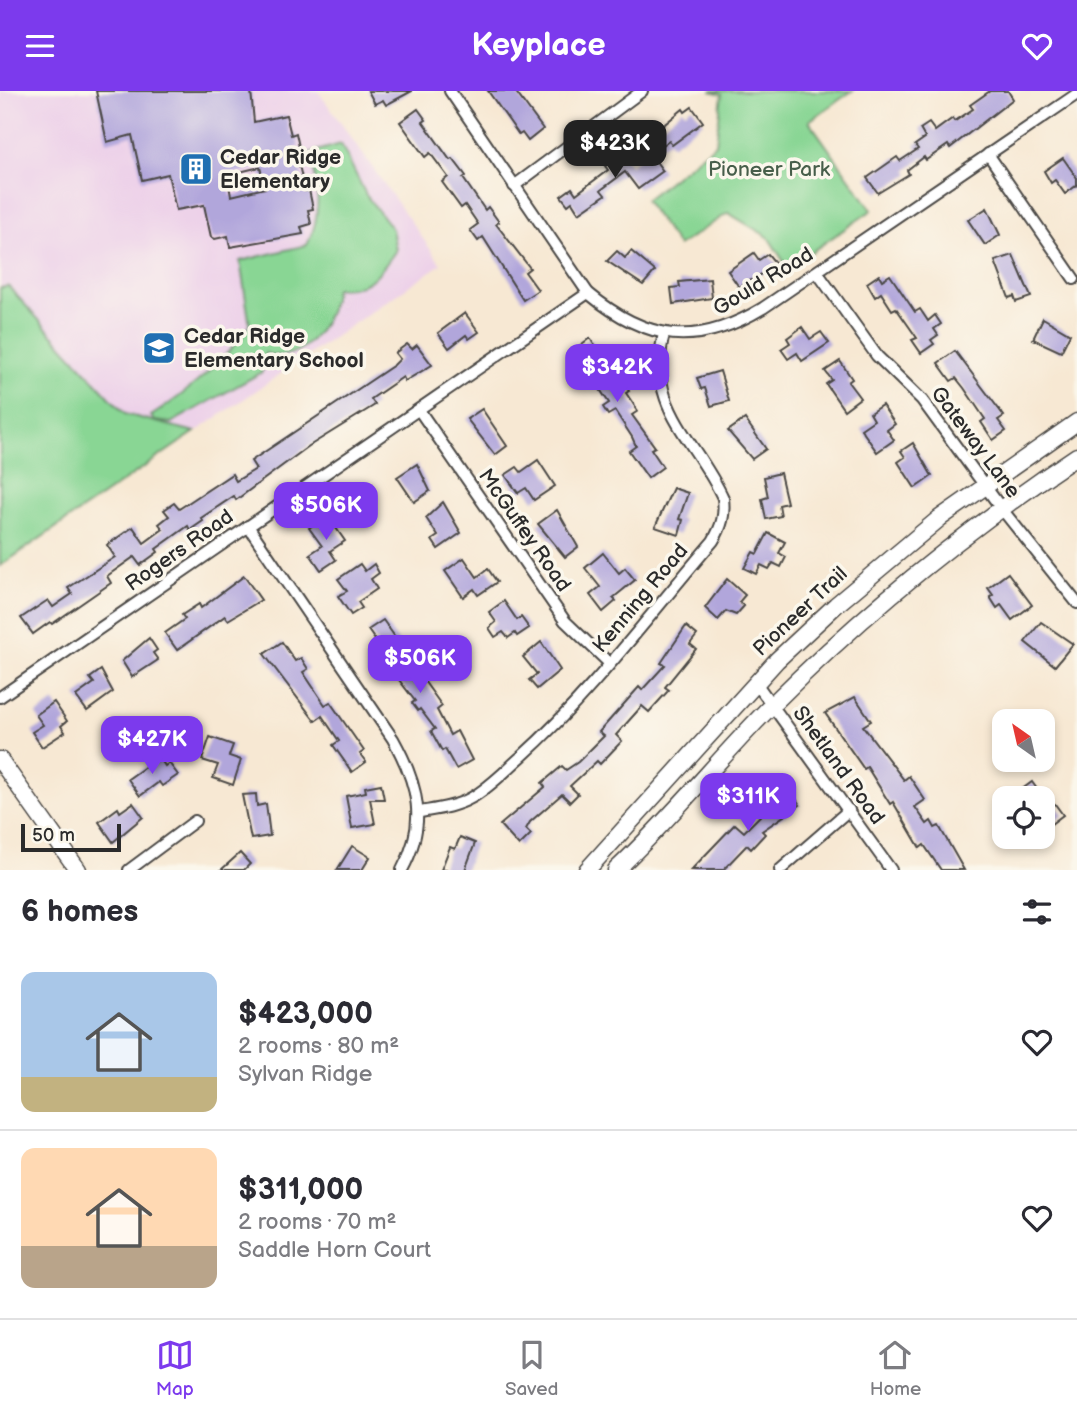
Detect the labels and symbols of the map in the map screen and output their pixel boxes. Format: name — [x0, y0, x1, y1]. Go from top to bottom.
pin: $423K — [566, 120, 664, 180]
place label: Cedar Ridge Elementary — [220, 145, 341, 194]
building icon: Cedar Ridge Elementary — [177, 150, 215, 188]
park label: Pioneer Park — [708, 157, 831, 182]
street label: Gould Road — [709, 242, 818, 321]
place label: Cedar Ridge Elementary School — [184, 324, 364, 373]
school or university icon: Cedar Ridge Elementary School — [140, 329, 178, 367]
pin: $342K — [568, 345, 666, 404]
street label: Gateway Lane — [926, 382, 1026, 503]
street label: McGuffey Road — [473, 464, 576, 597]
pin: $506K — [277, 483, 375, 542]
street label: Rogers Road — [121, 504, 238, 597]
street label: Kenning Road — [587, 539, 693, 658]
street label: Pioneer Trail — [748, 561, 853, 661]
pin: $506K — [371, 635, 469, 695]
street label: Shetland Road — [787, 701, 890, 829]
north arrow — [992, 709, 1055, 772]
pin: $427K — [103, 717, 201, 776]
pin: $311K — [699, 773, 797, 833]
scale bar — [21, 821, 121, 853]

